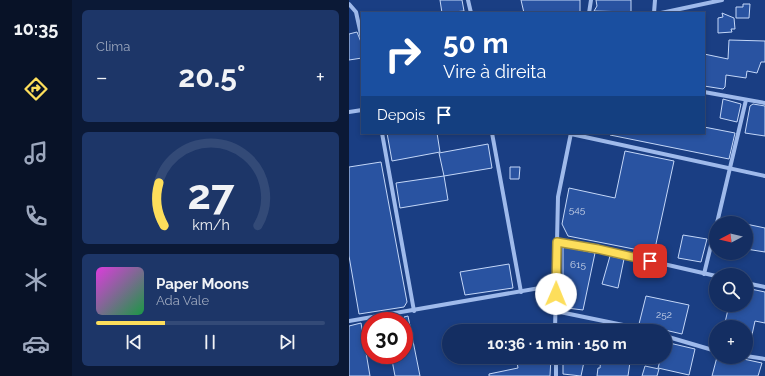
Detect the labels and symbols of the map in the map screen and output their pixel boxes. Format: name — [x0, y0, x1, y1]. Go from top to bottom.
house number: 545 — [569, 204, 586, 215]
north arrow — [709, 216, 753, 260]
pin — [633, 244, 667, 278]
house number: 615 — [570, 259, 586, 270]
position arrow — [535, 273, 577, 315]
house number: 252 — [656, 309, 672, 320]
speed limit sign: 30 — [361, 312, 413, 364]

